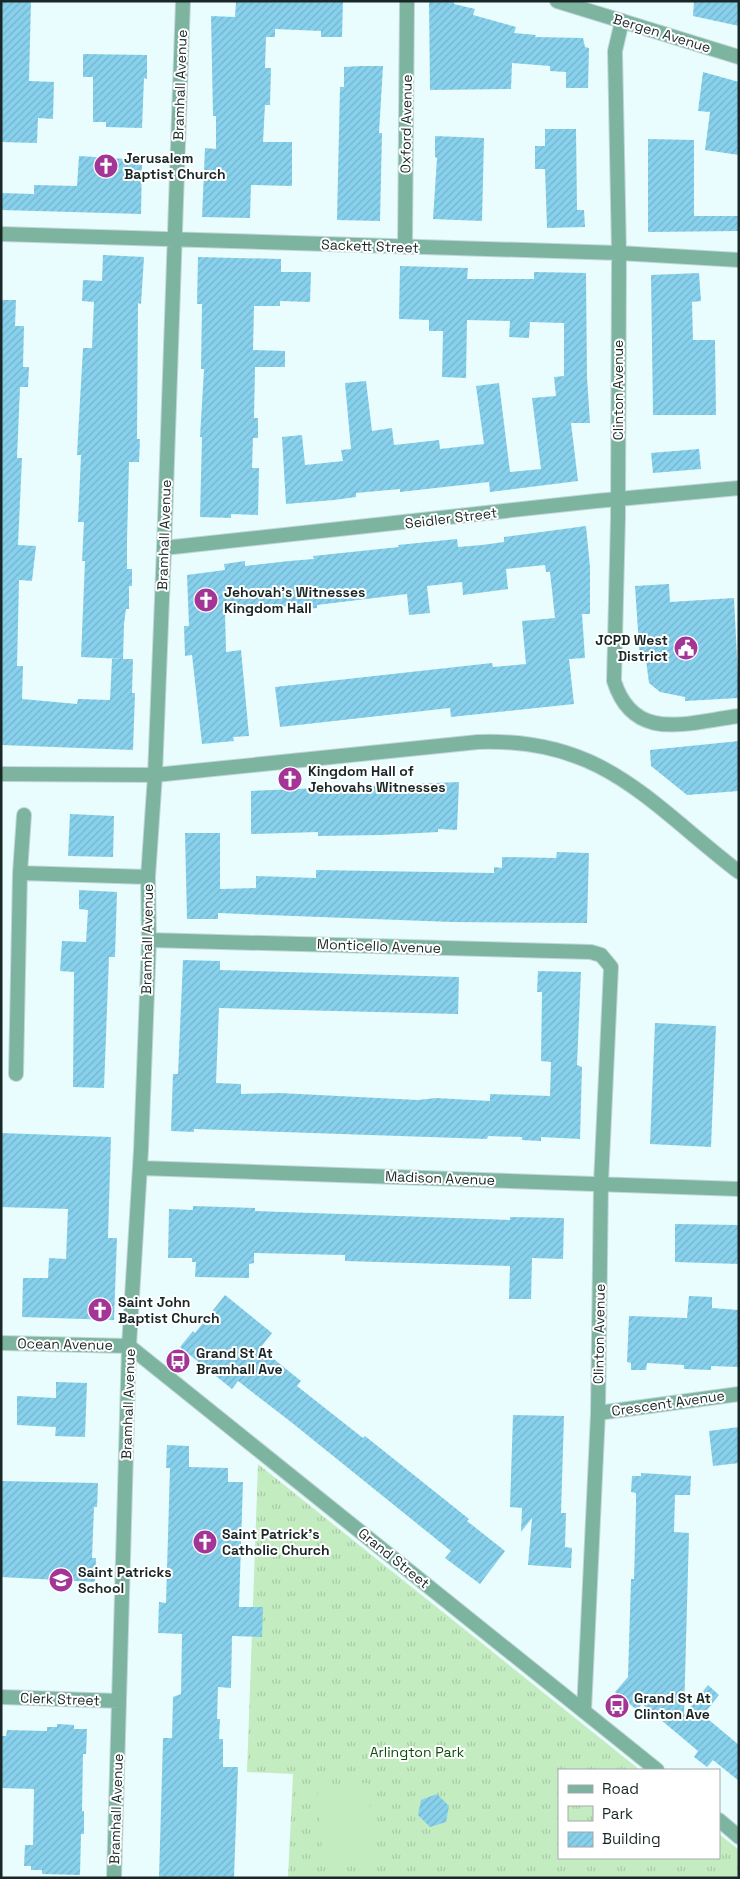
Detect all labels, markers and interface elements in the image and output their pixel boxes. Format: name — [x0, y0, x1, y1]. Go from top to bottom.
street label: Bergen Avenue — [611, 10, 713, 56]
street label: Bramhall Avenue — [169, 29, 191, 141]
street label: Oxford Avenue — [396, 74, 416, 174]
place label: Jerusalem Baptist Church — [124, 149, 226, 183]
church icon: Jerusalem Baptist Church — [93, 153, 119, 179]
street label: Sackett Street — [321, 235, 419, 257]
street label: Clinton Avenue — [609, 340, 627, 440]
street label: Bramhall Avenue — [153, 479, 175, 591]
street label: Seidler Street — [404, 503, 498, 533]
place label: Jehovah's Witnesses Kingdom Hall — [224, 583, 365, 617]
church icon: Jehovah's Witnesses Kingdom Hall — [193, 587, 219, 613]
place label: JCPD West District — [595, 631, 668, 665]
public building icon: JCPD West District — [673, 635, 699, 661]
place label: Kingdom Hall of Jehovahs Witnesses — [308, 762, 446, 796]
church icon: Kingdom Hall of Jehovahs Witnesses — [277, 766, 303, 792]
street label: Bramhall Avenue — [137, 883, 157, 995]
street label: Monticello Avenue — [317, 935, 441, 957]
street label: Madison Avenue — [385, 1167, 495, 1189]
street label: Clinton Avenue — [589, 1284, 609, 1384]
place label: Saint John Baptist Church — [118, 1293, 220, 1327]
church icon: Saint John Baptist Church — [87, 1297, 113, 1323]
street label: Ocean Avenue — [17, 1334, 113, 1354]
place label: Grand St At Bramhall Ave — [196, 1344, 283, 1378]
street label: Bramhall Avenue — [117, 1348, 139, 1460]
bus stop icon: Grand St At Bramhall Ave — [165, 1348, 191, 1374]
street label: Crescent Avenue — [610, 1386, 726, 1420]
street label: Grand Street — [355, 1524, 433, 1592]
place label: Saint Patrick's Catholic Church — [222, 1525, 330, 1559]
church icon: Saint Patrick's Catholic Church — [192, 1529, 218, 1555]
place label: Saint Patricks School — [78, 1563, 171, 1597]
school or university icon: Saint Patricks School — [48, 1567, 74, 1593]
street label: Clerk Street — [20, 1689, 100, 1709]
place label: Grand St At Clinton Ave — [634, 1689, 711, 1723]
bus stop icon: Grand St At Clinton Ave — [604, 1693, 630, 1719]
park label: Arlington Park — [370, 1743, 465, 1761]
street label: Bramhall Avenue — [105, 1753, 127, 1865]
legend — [558, 1769, 720, 1859]
text: Road — [602, 1779, 639, 1798]
text: Park — [602, 1804, 633, 1823]
text: Building — [602, 1829, 661, 1848]

